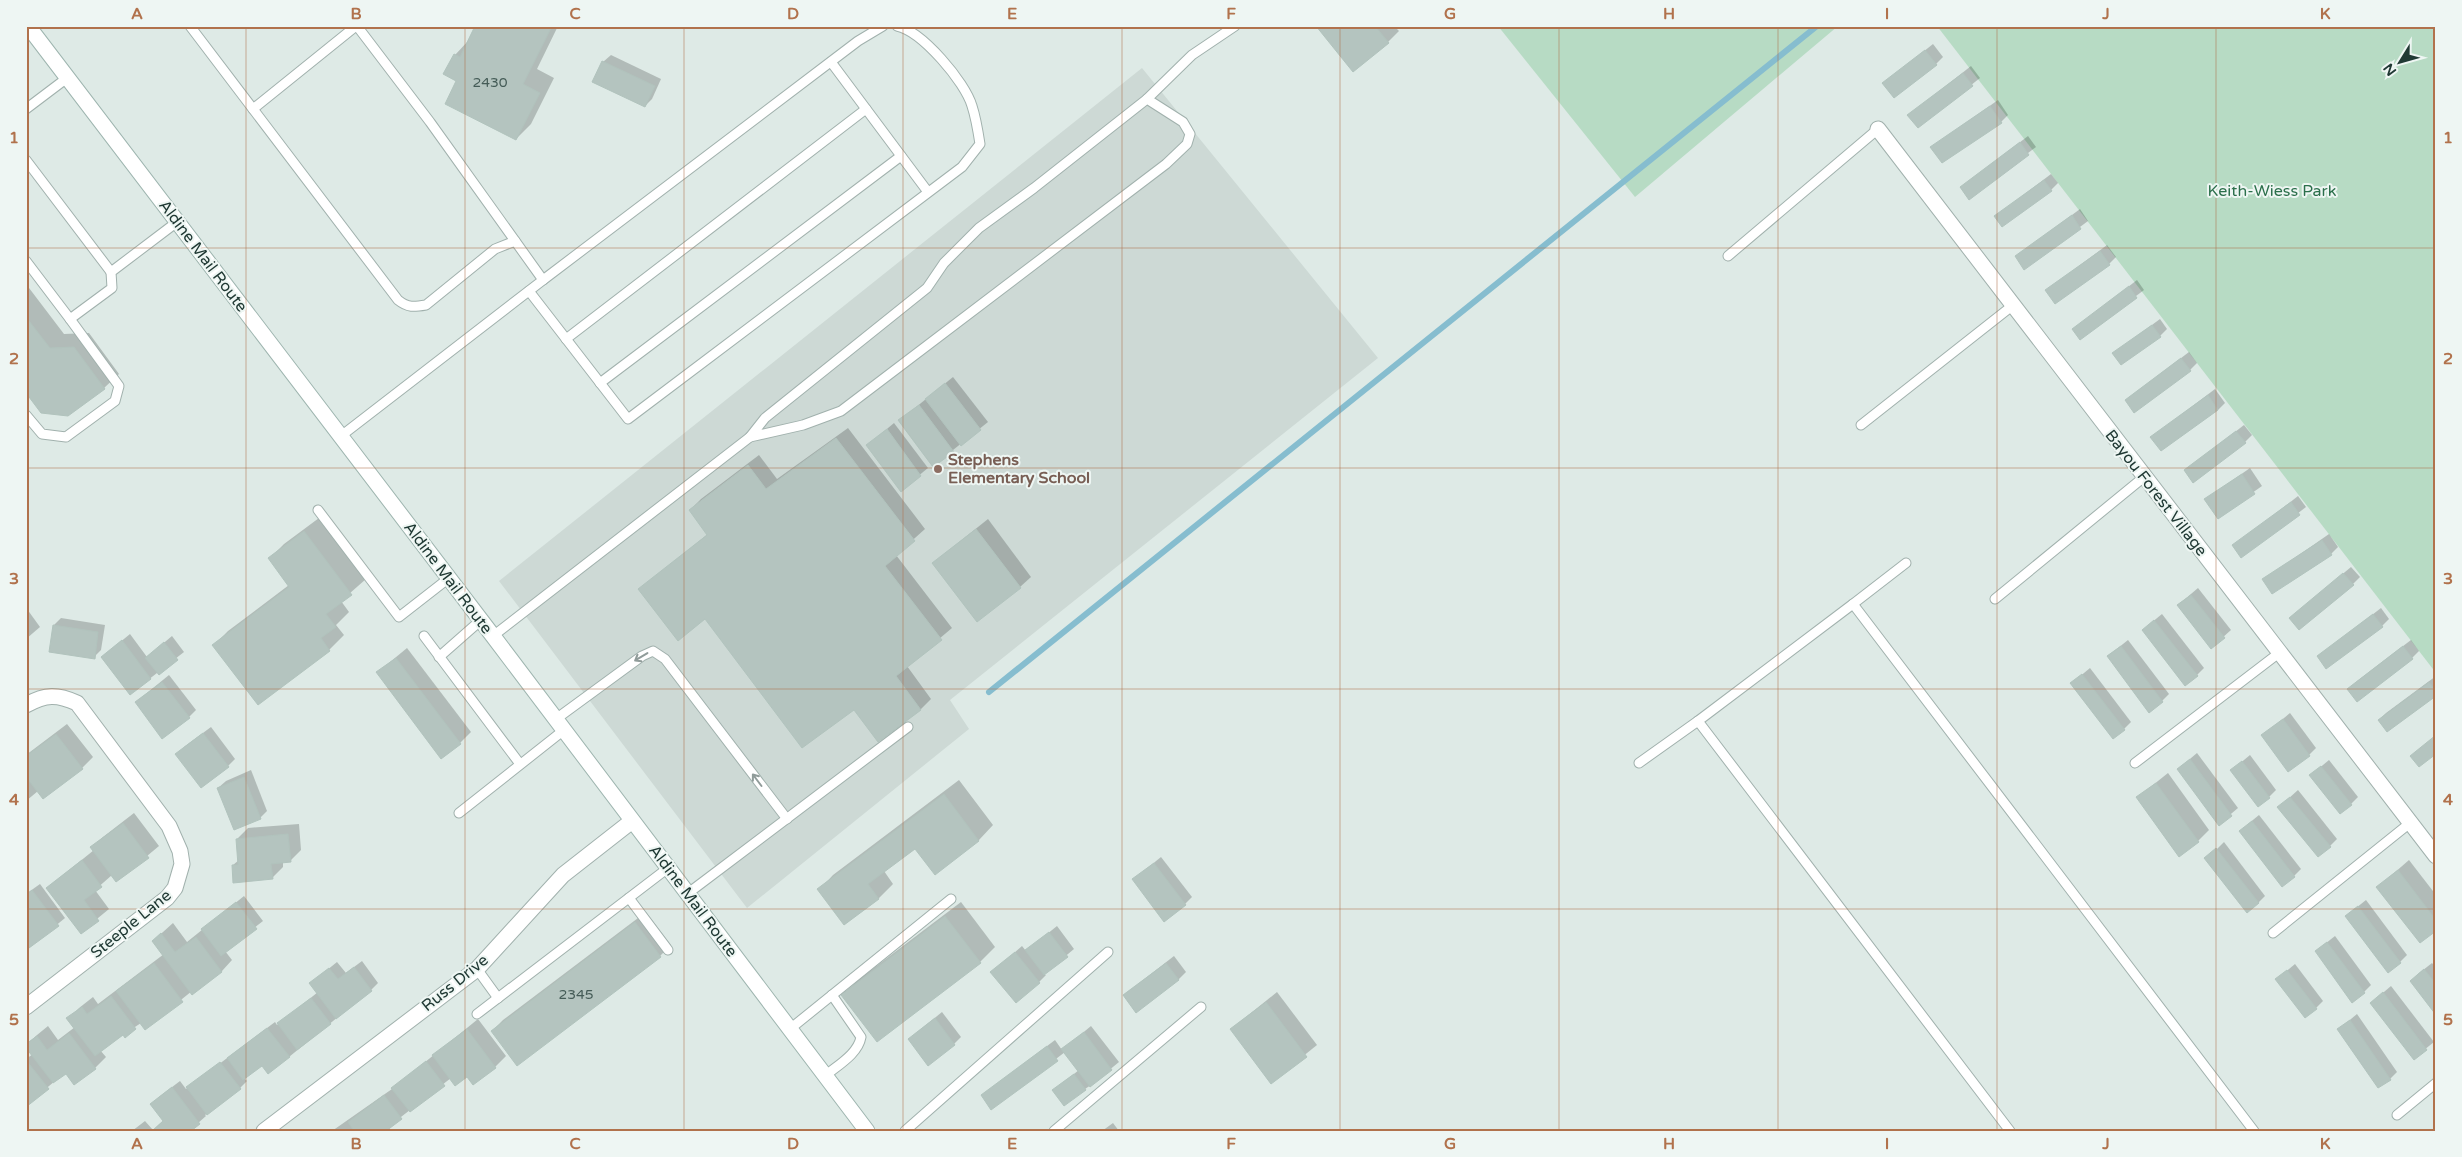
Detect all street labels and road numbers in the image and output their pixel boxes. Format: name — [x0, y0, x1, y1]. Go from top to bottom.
street label: Aldine Mail Route — [154, 196, 252, 316]
street label: Bayou Forest Village — [2100, 426, 2212, 560]
street label: Aldine Mail Route — [399, 518, 497, 638]
street label: Aldine Mail Route — [644, 841, 742, 961]
street label: Steeple Lane — [87, 885, 175, 963]
street label: Russ Drive — [418, 950, 492, 1016]

